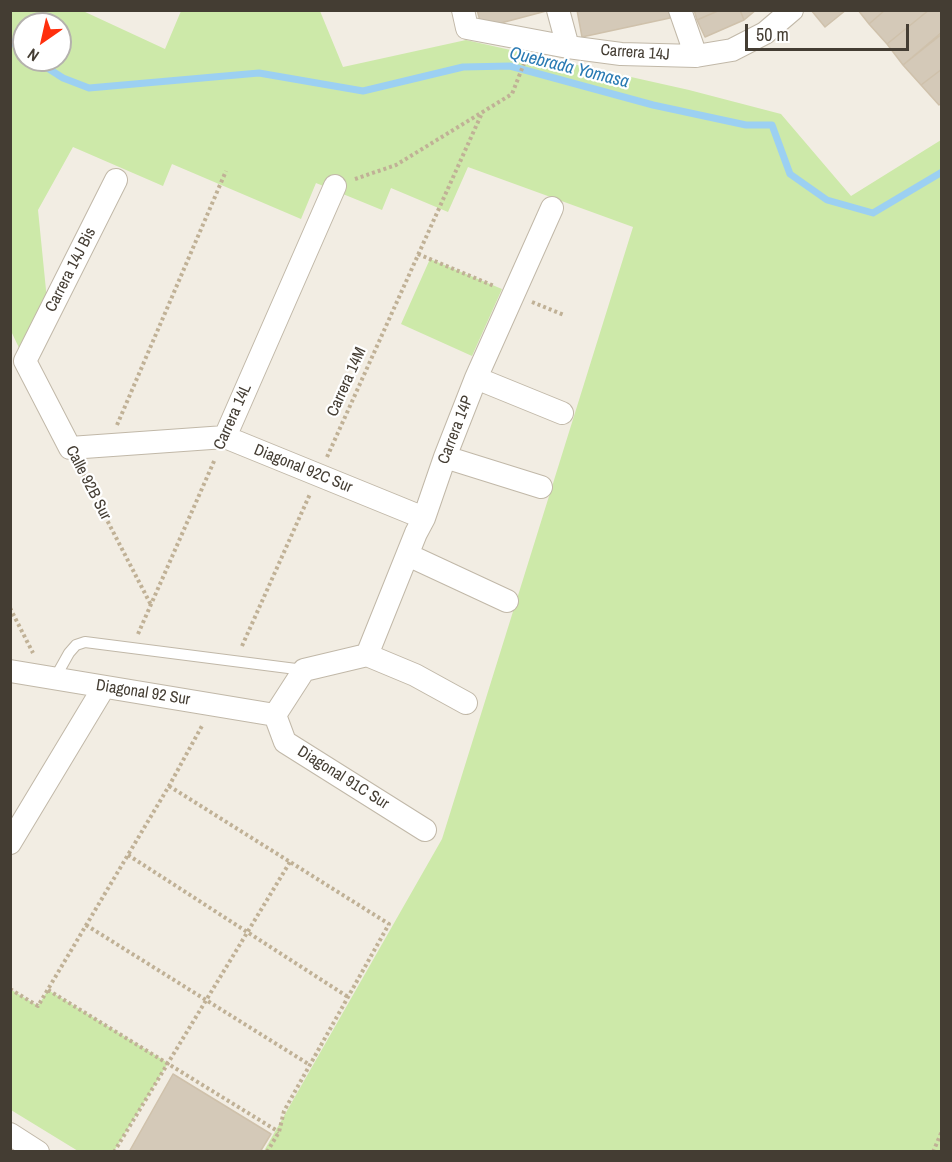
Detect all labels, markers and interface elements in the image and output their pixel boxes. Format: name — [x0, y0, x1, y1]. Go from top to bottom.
north arrow — [12, 12, 72, 72]
scale bar — [748, 12, 912, 50]
text: 50 m — [756, 22, 789, 47]
street label: Carrera 14J — [600, 41, 670, 65]
text: N — [23, 43, 43, 67]
water label: Quebrada Yomasa — [507, 43, 631, 93]
street label: Carrera 14J Bis — [42, 225, 100, 315]
street label: Carrera 14M — [323, 344, 371, 420]
street label: Carrera 14L — [210, 381, 256, 453]
street label: Carrera 14P — [434, 393, 478, 467]
street label: Diagonal 92C Sur — [251, 441, 355, 497]
street label: Calle 92B Sur — [61, 443, 115, 523]
street label: Diagonal 92 Sur — [95, 676, 191, 710]
street label: Diagonal 91C Sur — [294, 742, 392, 814]

